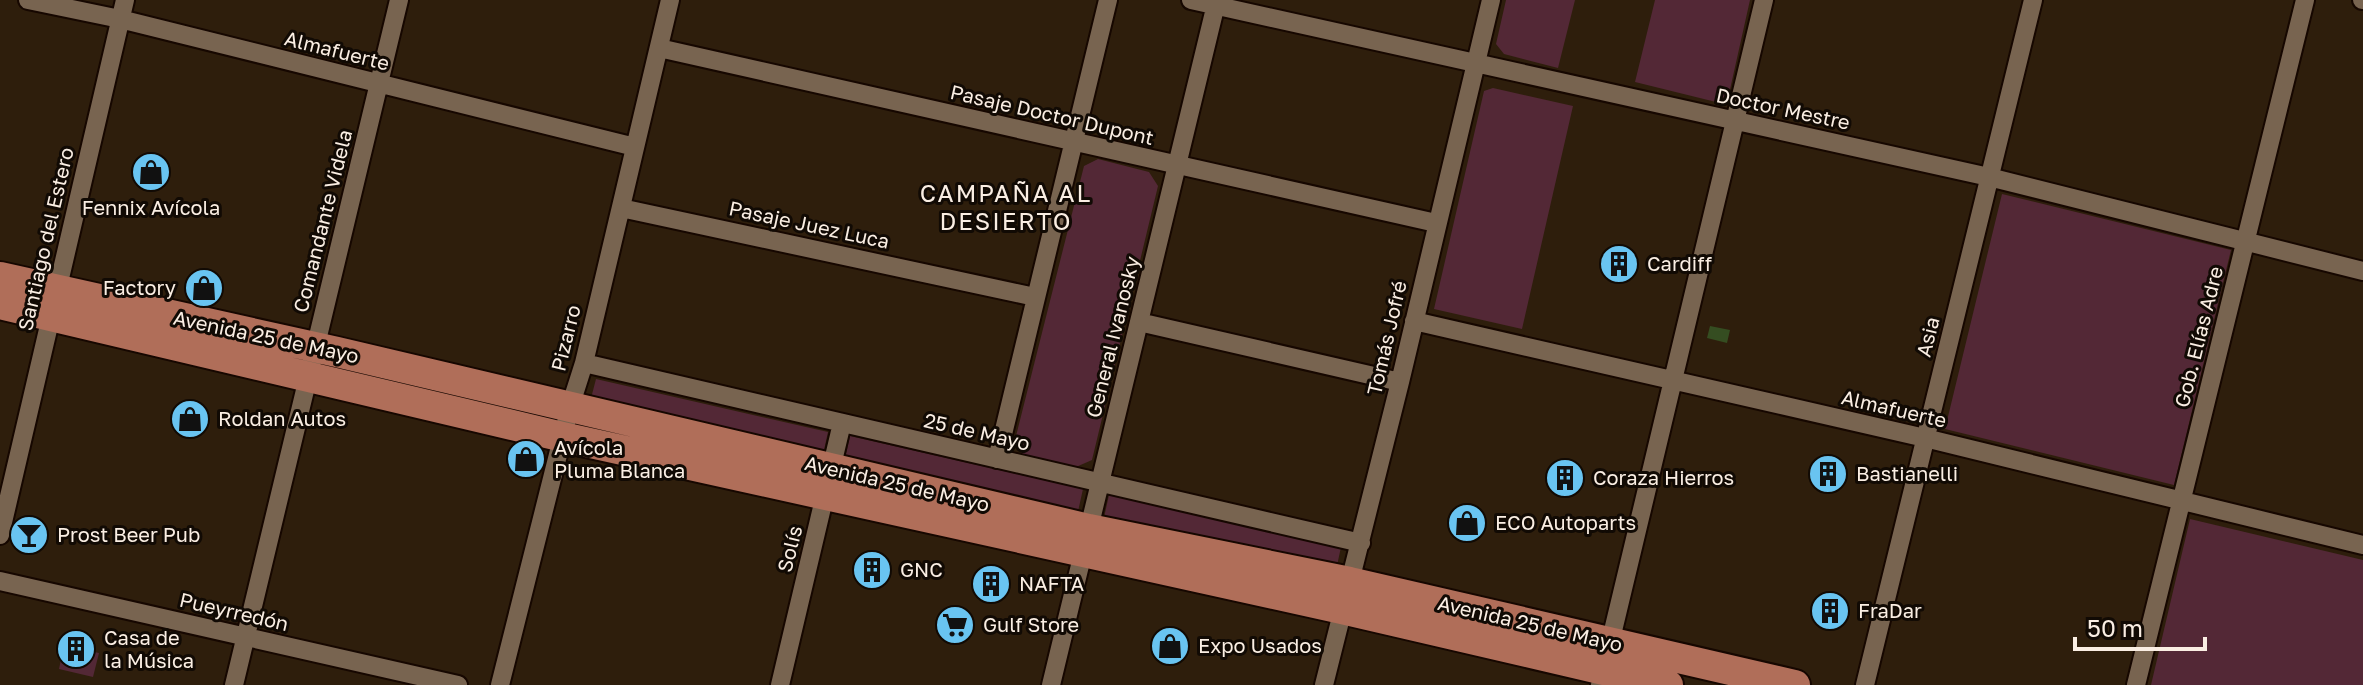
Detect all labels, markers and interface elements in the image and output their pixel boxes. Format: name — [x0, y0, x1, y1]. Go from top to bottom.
street label: Almafuerte — [282, 25, 392, 75]
street label: Pasaje Doctor Dupont — [948, 79, 1156, 149]
street label: Doctor Mestre — [1714, 82, 1852, 134]
street label: Comandante Videla — [288, 127, 356, 315]
street label: Santiago del Estero — [12, 145, 78, 333]
shop icon: Fennix Avícola — [130, 151, 172, 193]
district label: CAMPAÑA AL DESIERTO — [920, 178, 1092, 235]
place label: Fennix Avícola — [82, 195, 220, 219]
street label: Pasaje Juez Luca — [727, 195, 892, 253]
building icon: Cardiff — [1598, 243, 1640, 285]
place label: Cardiff — [1647, 251, 1712, 275]
street label: General Ivanosky — [1080, 253, 1144, 420]
street label: Gob. Elías Adre — [2169, 264, 2227, 410]
shop icon: Factory — [183, 267, 225, 309]
place label: Factory — [103, 275, 176, 299]
street label: Tomás Jofré — [1361, 278, 1411, 397]
street label: Pizarro — [545, 302, 585, 373]
street label: Avenida 25 de Mayo — [171, 305, 361, 367]
street label: Asia — [1910, 314, 1944, 359]
street label: Almafuerte — [1839, 384, 1949, 432]
shop icon: Roldan Autos — [169, 398, 211, 440]
place label: Roldan Autos — [218, 406, 346, 430]
street label: 25 de Mayo — [922, 407, 1033, 455]
place label: Avícola Pluma Blanca — [554, 435, 685, 482]
shop icon: Avícola Pluma Blanca — [505, 438, 547, 480]
street label: Avenida 25 de Mayo — [803, 450, 992, 516]
building icon: Bastianelli — [1807, 453, 1849, 495]
building icon: Coraza Hierros — [1544, 457, 1586, 499]
place label: Bastianelli — [1856, 461, 1958, 485]
place label: Coraza Hierros — [1593, 465, 1734, 489]
shop icon: ECO Autoparts — [1446, 502, 1488, 544]
place label: ECO Autoparts — [1495, 510, 1636, 534]
bar icon: Prost Beer Pub — [8, 514, 50, 556]
place label: Prost Beer Pub — [57, 522, 200, 546]
street label: Solís — [772, 523, 806, 575]
building icon: GNC — [851, 549, 893, 591]
place label: GNC — [900, 557, 943, 581]
building icon: NAFTA — [970, 563, 1012, 605]
place label: NAFTA — [1019, 571, 1084, 595]
street label: Pueyrredón — [177, 587, 291, 635]
street label: Avenida 25 de Mayo — [1436, 590, 1625, 656]
building icon: FraDar — [1809, 590, 1851, 632]
place label: FraDar — [1858, 598, 1922, 622]
scale bar — [2075, 601, 2205, 651]
supermarket icon: Gulf Store — [934, 604, 976, 646]
place label: Gulf Store — [983, 612, 1079, 636]
text: 50 m — [2087, 613, 2143, 642]
place label: Casa de la Música — [104, 625, 194, 672]
shop icon: Expo Usados — [1149, 625, 1191, 667]
building icon: Casa de la Música — [55, 628, 97, 670]
place label: Expo Usados — [1198, 633, 1322, 657]

